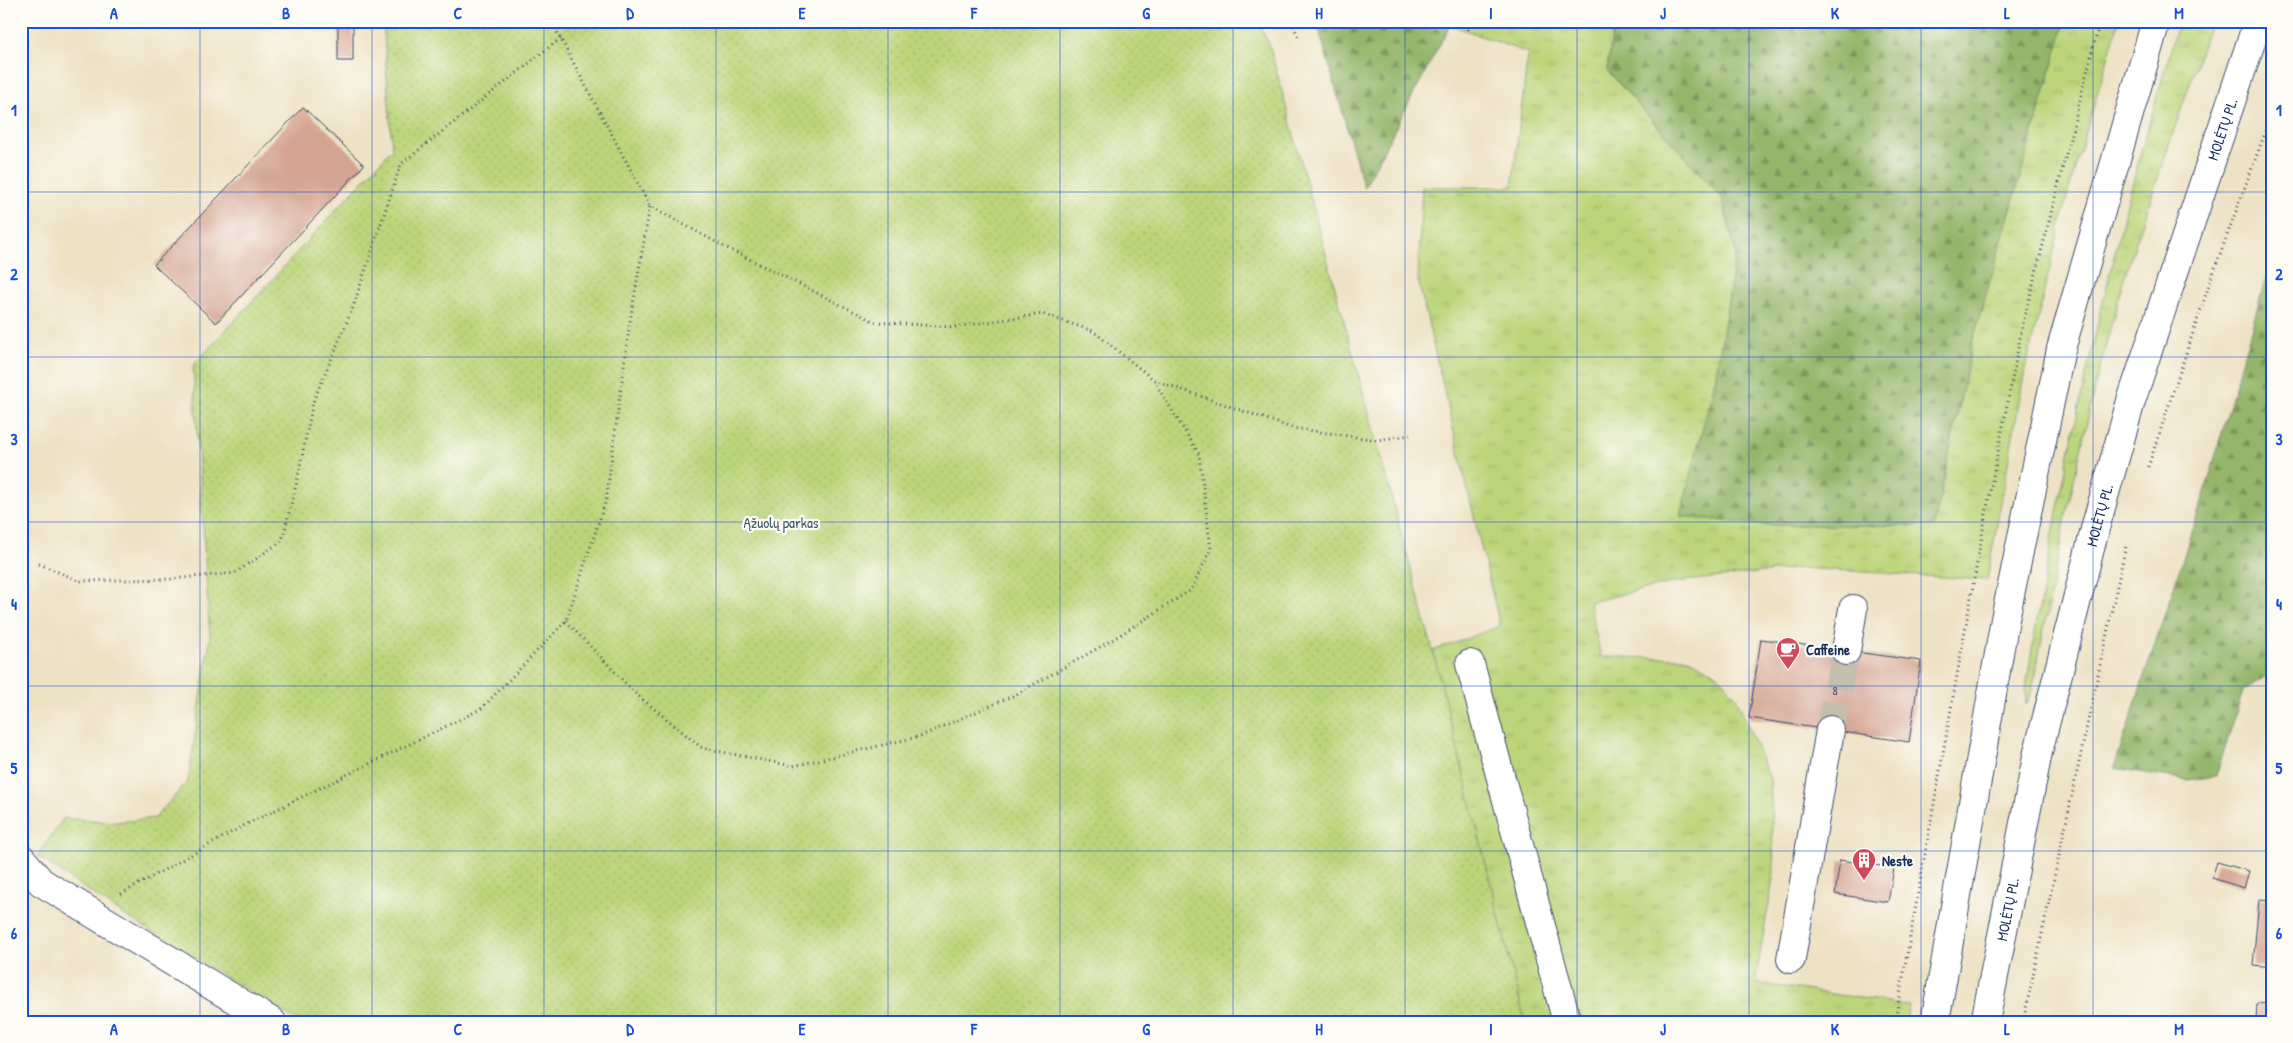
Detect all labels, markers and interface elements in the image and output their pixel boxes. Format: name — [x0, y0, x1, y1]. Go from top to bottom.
text: A — [110, 2, 118, 24]
text: B — [282, 2, 290, 24]
text: C — [454, 2, 463, 24]
text: D — [626, 2, 634, 24]
text: E — [798, 2, 806, 24]
text: F — [970, 2, 978, 24]
text: G — [1142, 2, 1150, 24]
text: H — [1315, 2, 1323, 24]
text: I — [1489, 2, 1493, 24]
text: J — [1660, 2, 1666, 24]
text: K — [1831, 2, 1840, 24]
text: L — [2004, 2, 2010, 24]
text: M — [2174, 2, 2184, 24]
street label: MOLĖTŲ PL. — [2202, 95, 2242, 163]
text: 1 — [11, 99, 17, 121]
text: 1 — [2276, 99, 2282, 121]
text: 2 — [10, 263, 18, 285]
text: 2 — [2275, 263, 2283, 285]
text: 3 — [10, 428, 18, 450]
text: 3 — [2275, 428, 2283, 450]
street label: MOLĖTŲ PL. — [2080, 481, 2118, 549]
park label: Ąžuolų parkas — [743, 512, 819, 533]
text: 4 — [11, 593, 17, 615]
text: 4 — [2276, 593, 2282, 615]
cafe icon: Caffeine — [1775, 636, 1801, 670]
place label: Caffeine — [1806, 639, 1850, 660]
house number: 8 — [1832, 682, 1838, 699]
text: 5 — [11, 757, 18, 779]
text: 5 — [2276, 757, 2283, 779]
building icon: Neste — [1851, 847, 1877, 881]
place label: Neste — [1882, 850, 1913, 871]
street label: MOLĖTŲ PL. — [1991, 876, 2024, 943]
text: 6 — [11, 922, 18, 944]
text: 6 — [2276, 922, 2283, 944]
text: A — [110, 1018, 118, 1040]
text: B — [282, 1018, 290, 1040]
text: C — [454, 1018, 463, 1040]
text: D — [626, 1018, 634, 1040]
text: E — [798, 1018, 806, 1040]
text: F — [970, 1018, 978, 1040]
text: G — [1142, 1018, 1150, 1040]
text: H — [1315, 1018, 1323, 1040]
text: I — [1489, 1018, 1493, 1040]
text: J — [1660, 1018, 1666, 1040]
text: K — [1831, 1018, 1840, 1040]
text: L — [2004, 1018, 2010, 1040]
text: M — [2174, 1018, 2184, 1040]

